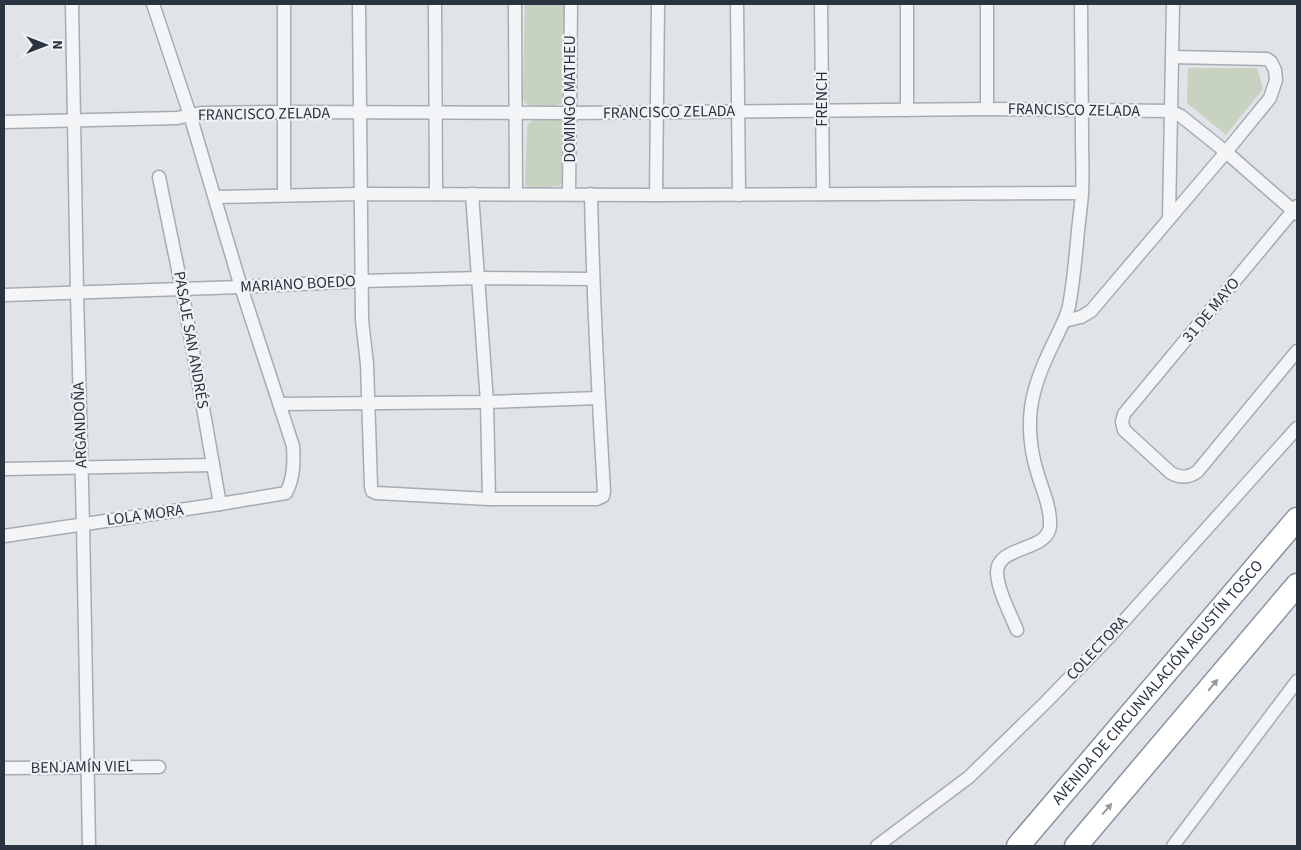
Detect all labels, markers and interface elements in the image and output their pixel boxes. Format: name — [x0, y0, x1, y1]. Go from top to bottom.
north arrow — [20, 20, 70, 70]
street label: DOMINGO MATHEU — [559, 35, 581, 163]
text: N — [47, 40, 67, 50]
street label: FRENCH — [811, 71, 833, 127]
street label: FRANCISCO ZELADA — [1008, 98, 1141, 122]
street label: FRANCISCO ZELADA — [603, 100, 736, 124]
street label: FRANCISCO ZELADA — [198, 102, 331, 126]
street label: PASAJE SAN ANDRÉS — [168, 270, 214, 410]
street label: MARIANO BOEDO — [240, 270, 356, 298]
street label: 31 DE MAYO — [1177, 273, 1245, 347]
street label: ARGANDOÑA — [67, 381, 92, 468]
street label: LOLA MORA — [105, 499, 185, 531]
street label: AVENIDA DE CIRCUNVALACIÓN AGUSTÍN TOSCO — [1047, 555, 1268, 810]
street label: COLECTORA — [1061, 611, 1133, 685]
one-way arrow — [1207, 679, 1218, 692]
street label: BENJAMÍN VIEL — [31, 755, 134, 779]
one-way arrow — [1102, 803, 1113, 816]

